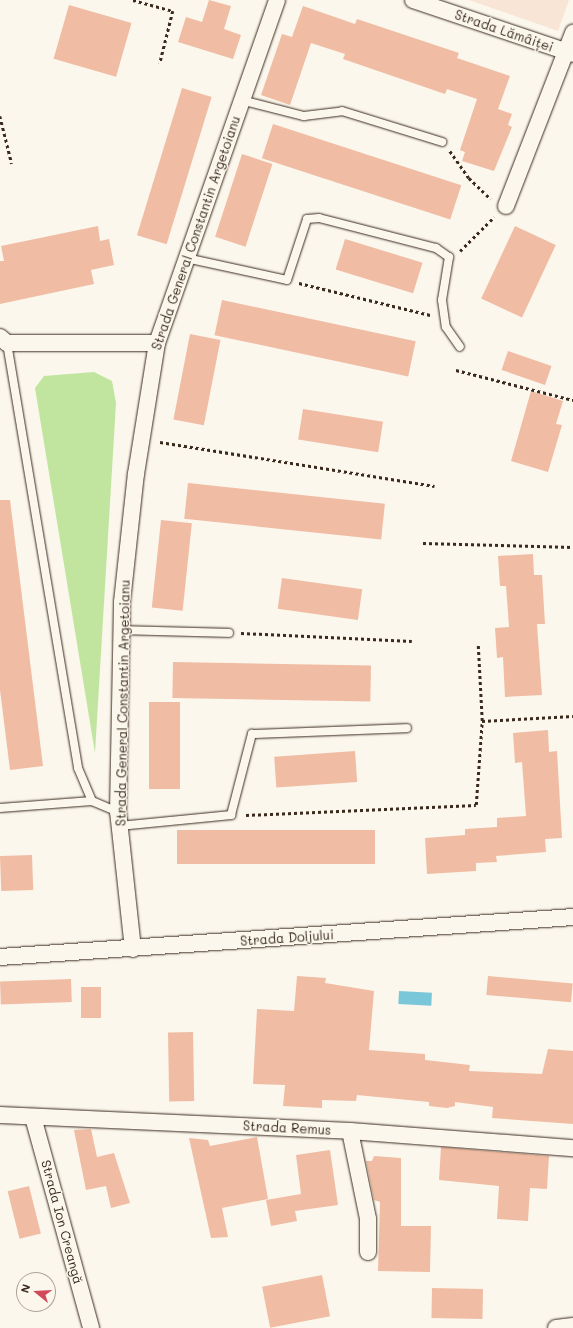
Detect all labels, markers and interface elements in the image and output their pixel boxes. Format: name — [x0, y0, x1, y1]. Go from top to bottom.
street label: Strada Lămâiței — [453, 7, 555, 55]
street label: Strada General Constantin Argetoianu — [148, 114, 244, 352]
street label: Strada General Constantin Argetoianu — [113, 580, 133, 826]
street label: Strada Doljului — [240, 927, 334, 949]
street label: Strada Remus — [242, 1118, 332, 1138]
street label: Strada Ion Creangă — [38, 1158, 86, 1286]
north arrow — [16, 1272, 56, 1312]
text: N — [17, 1282, 33, 1295]

